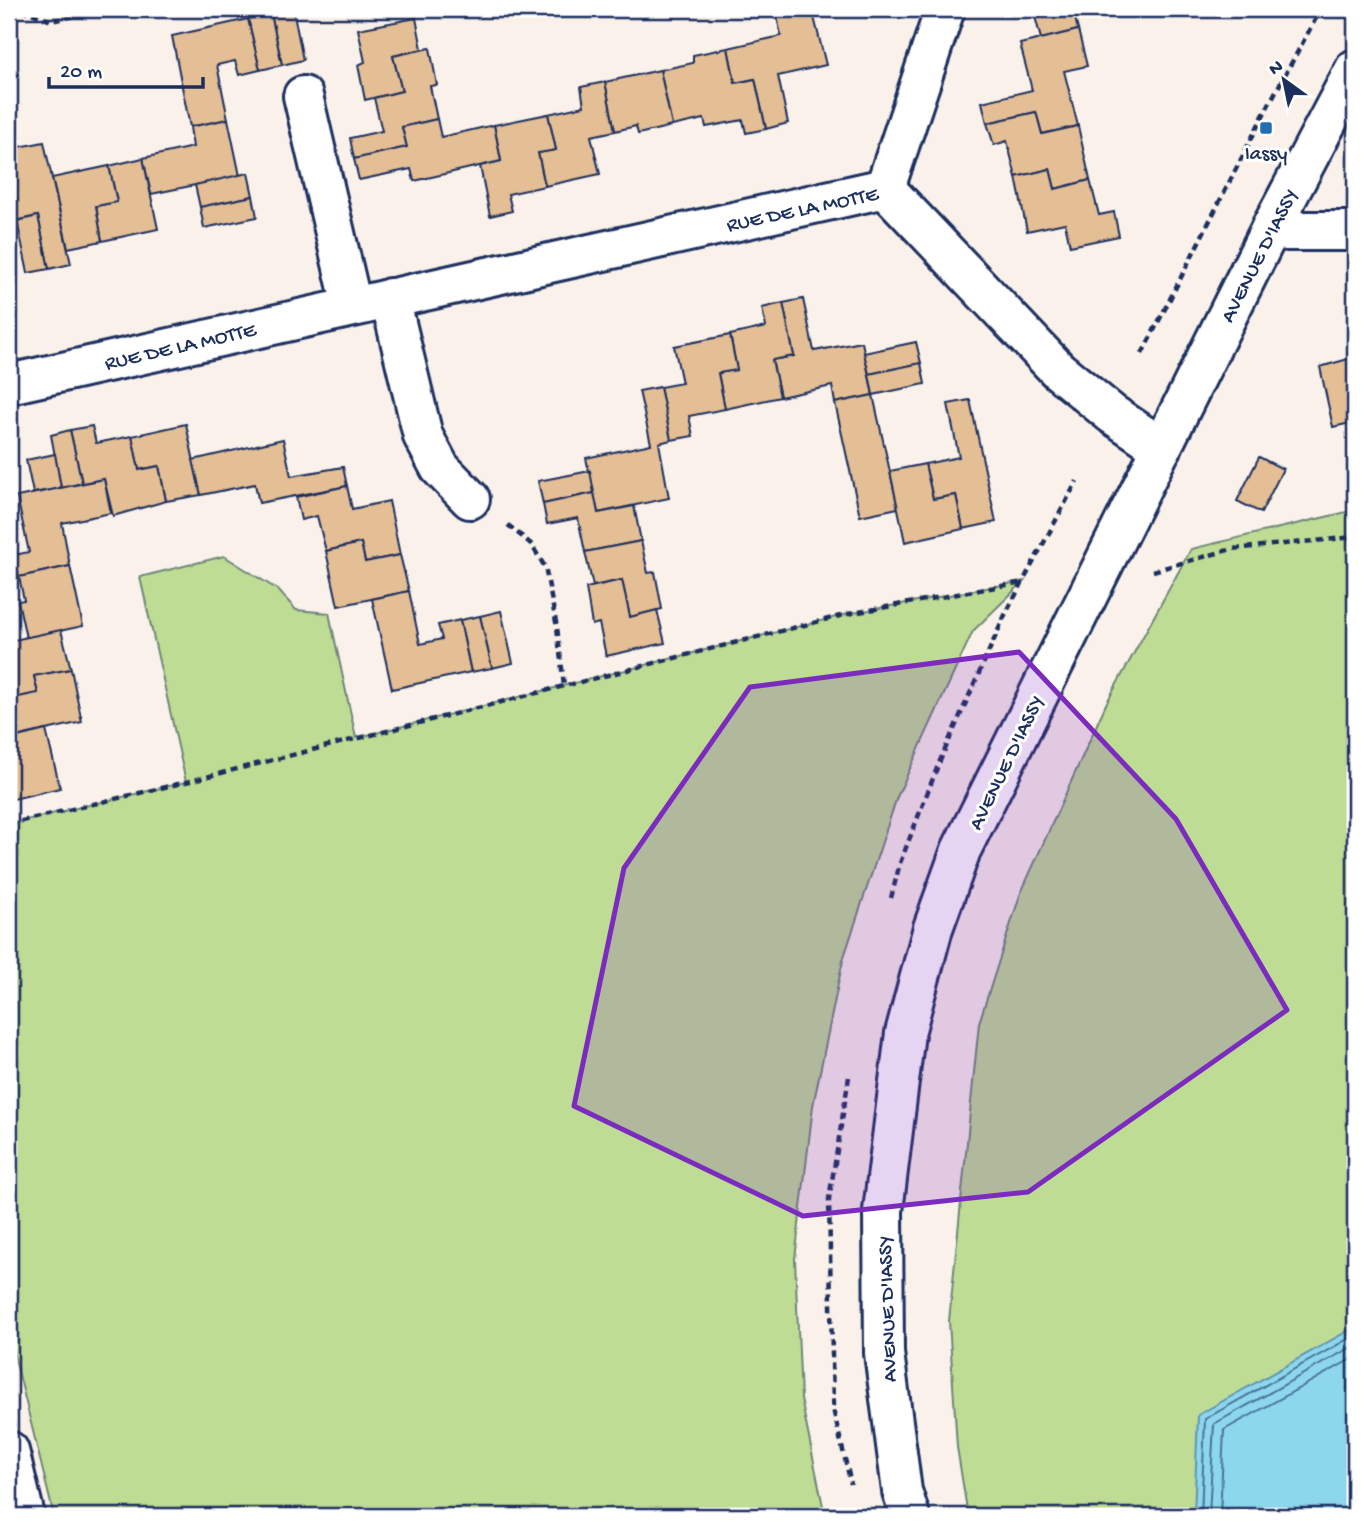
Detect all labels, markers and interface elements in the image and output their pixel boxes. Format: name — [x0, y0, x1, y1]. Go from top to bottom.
scale bar — [49, 46, 203, 90]
north arrow — [1248, 46, 1318, 116]
text: N — [1265, 56, 1288, 82]
text: 20 m — [60, 61, 102, 86]
marker: Iassy — [1258, 120, 1274, 136]
place label: Iassy — [1245, 143, 1287, 168]
street label: RUE DE LA MOTTE — [725, 183, 882, 240]
street label: AVENUE D'IASSY — [1217, 186, 1306, 328]
street label: RUE DE LA MOTTE — [103, 319, 260, 378]
street label: AVENUE D'IASSY — [965, 692, 1052, 835]
street label: AVENUE D'IASSY — [874, 1235, 905, 1383]

